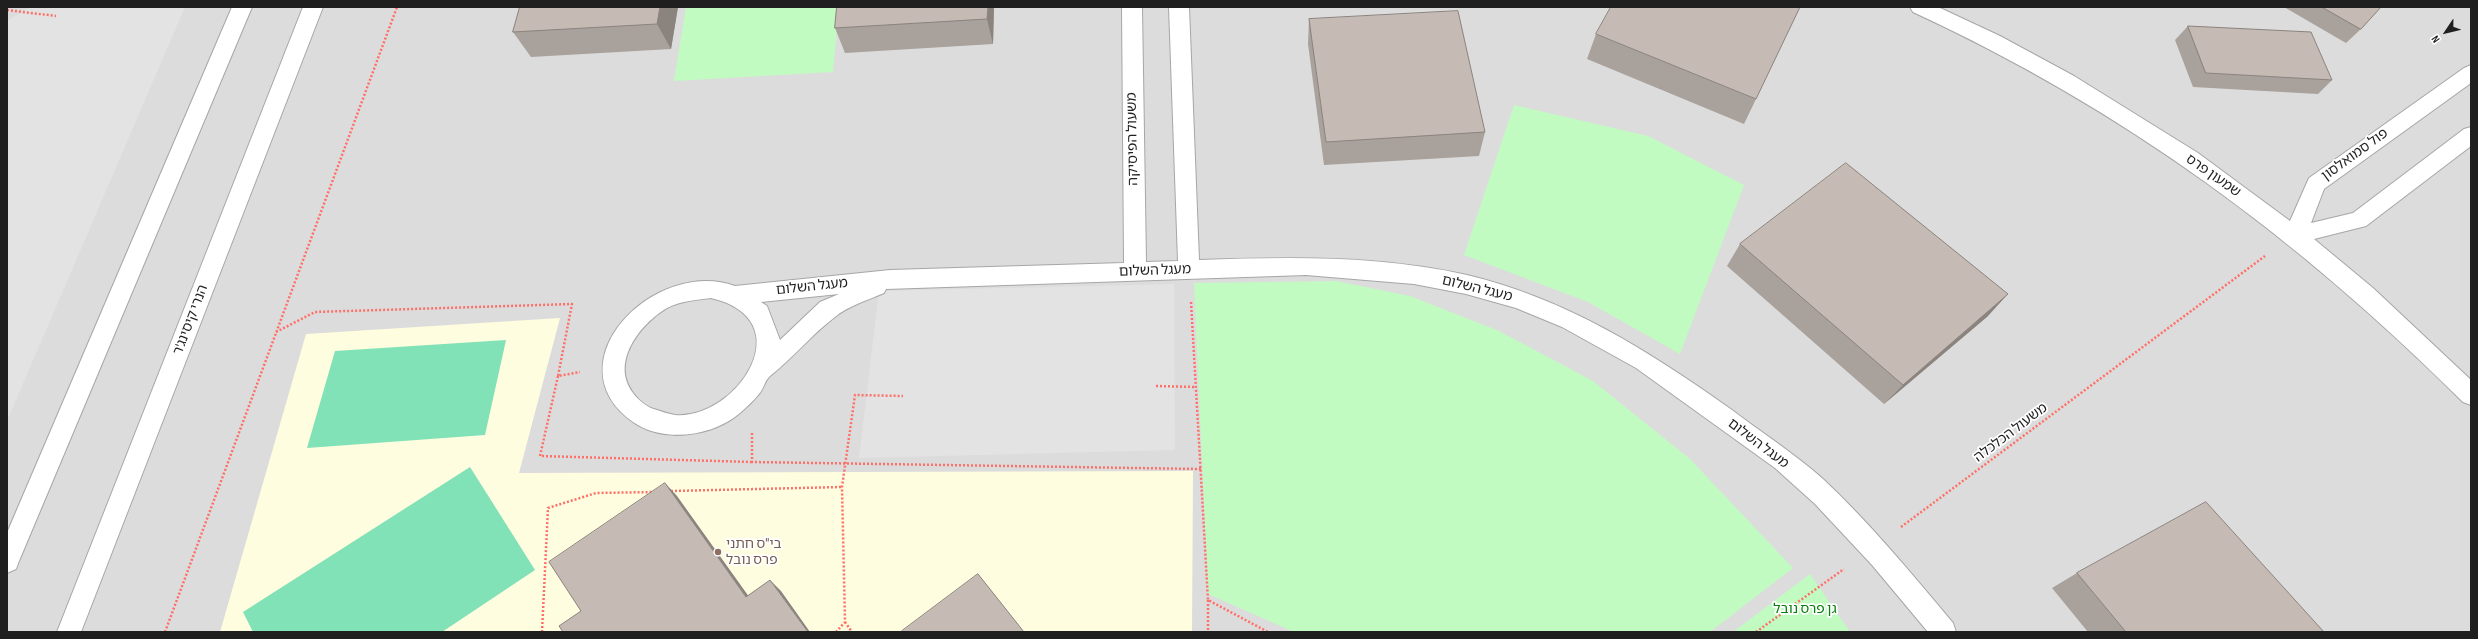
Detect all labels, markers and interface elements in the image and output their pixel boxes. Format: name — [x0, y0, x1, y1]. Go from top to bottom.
north arrow — [2426, 12, 2466, 52]
text: N — [2429, 33, 2443, 45]
street label: משעול הפיסיקה — [1124, 92, 1142, 186]
street label: פול סמואלסון — [2318, 125, 2392, 185]
street label: שמעון פרס — [2182, 151, 2244, 201]
street label: מעגל השלום — [1119, 261, 1191, 281]
street label: מעגל השלום — [1440, 272, 1514, 306]
street label: מעגל השלום — [775, 275, 849, 299]
street label: הנרי קיסינג'ר — [170, 283, 212, 357]
street label: משעול הכלכלה — [1971, 400, 2051, 466]
street label: מעגל השלום — [1724, 416, 1792, 472]
place label: בי"ס חתני פרס נובל — [726, 536, 782, 568]
marker: בי"ס חתני פרס נובל — [713, 547, 723, 557]
park label: גן פרס נובל — [1773, 601, 1837, 617]

